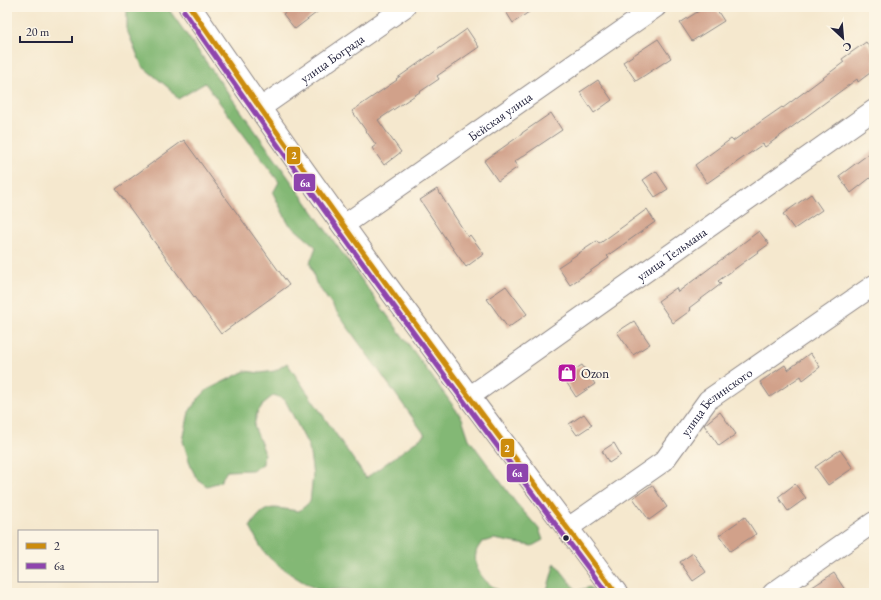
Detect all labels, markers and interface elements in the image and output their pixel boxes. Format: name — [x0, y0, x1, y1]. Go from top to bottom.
scale bar — [20, 18, 72, 44]
north arrow — [823, 18, 863, 58]
text: 20 m — [26, 24, 50, 40]
street label: улица Бограда — [297, 29, 368, 86]
text: С — [841, 39, 854, 55]
street label: Бейская улица — [464, 87, 536, 145]
line badge: 2 — [286, 146, 301, 165]
text: 2 — [291, 148, 297, 162]
line badge: 6а — [293, 173, 316, 192]
text: 6а — [300, 176, 310, 190]
street label: улица Тельмана — [633, 222, 710, 284]
shop icon: Ozon — [556, 362, 578, 384]
street label: улица Белинского — [676, 364, 755, 439]
place label: Ozon — [581, 365, 609, 382]
line badge: 2 — [500, 438, 515, 458]
text: 2 — [504, 441, 510, 455]
line badge: 6а — [506, 463, 529, 483]
text: 6а — [512, 466, 522, 480]
legend — [18, 530, 158, 582]
unlabelled marker — [561, 533, 571, 543]
text: 2 — [54, 538, 60, 554]
text: 6а — [54, 558, 65, 574]

